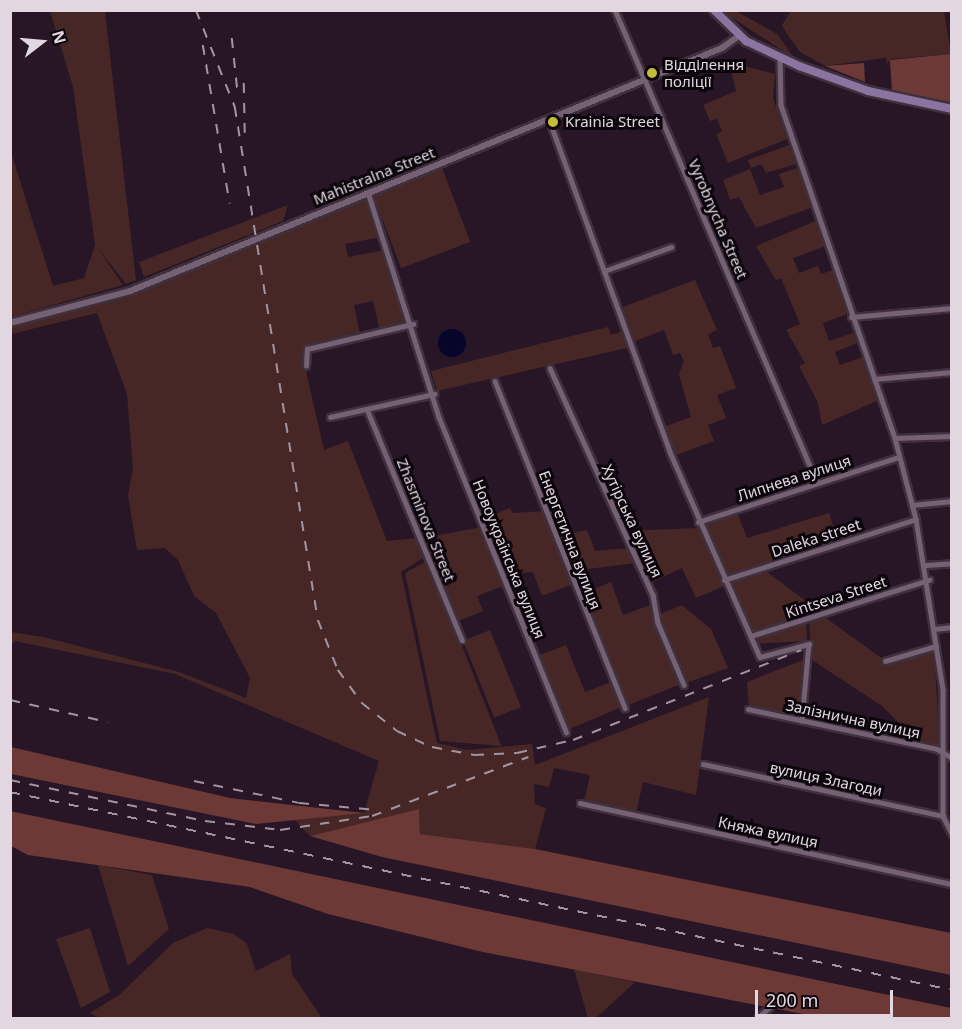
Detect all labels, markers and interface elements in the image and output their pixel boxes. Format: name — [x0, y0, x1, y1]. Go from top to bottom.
north arrow — [12, 12, 72, 72]
text: N — [47, 28, 72, 46]
place label: Відділення поліції — [664, 55, 744, 90]
marker: Відділення поліції — [645, 66, 659, 80]
place label: Krainia Street — [565, 113, 660, 131]
marker: Krainia Street — [546, 115, 560, 129]
street label: Mahistralna Street — [311, 143, 437, 209]
street label: Vyrobnycha Street — [685, 156, 751, 282]
street label: Липнева вулиця — [735, 451, 853, 505]
street label: Zhasminova Street — [393, 456, 459, 584]
street label: Хутірська вулиця — [598, 462, 666, 580]
street label: Енергетична вулиця — [535, 468, 605, 612]
street label: Новоукраїнська вулиця — [469, 477, 549, 641]
street label: Daleka street — [769, 515, 863, 561]
street label: Kintseva Street — [783, 572, 889, 622]
street label: Залізнична вулиця — [784, 696, 922, 742]
street label: вулиця Злагоди — [768, 758, 884, 800]
street label: Княжа вулиця — [716, 813, 820, 851]
scale bar — [758, 978, 896, 1016]
text: 200 m — [766, 988, 818, 1012]

